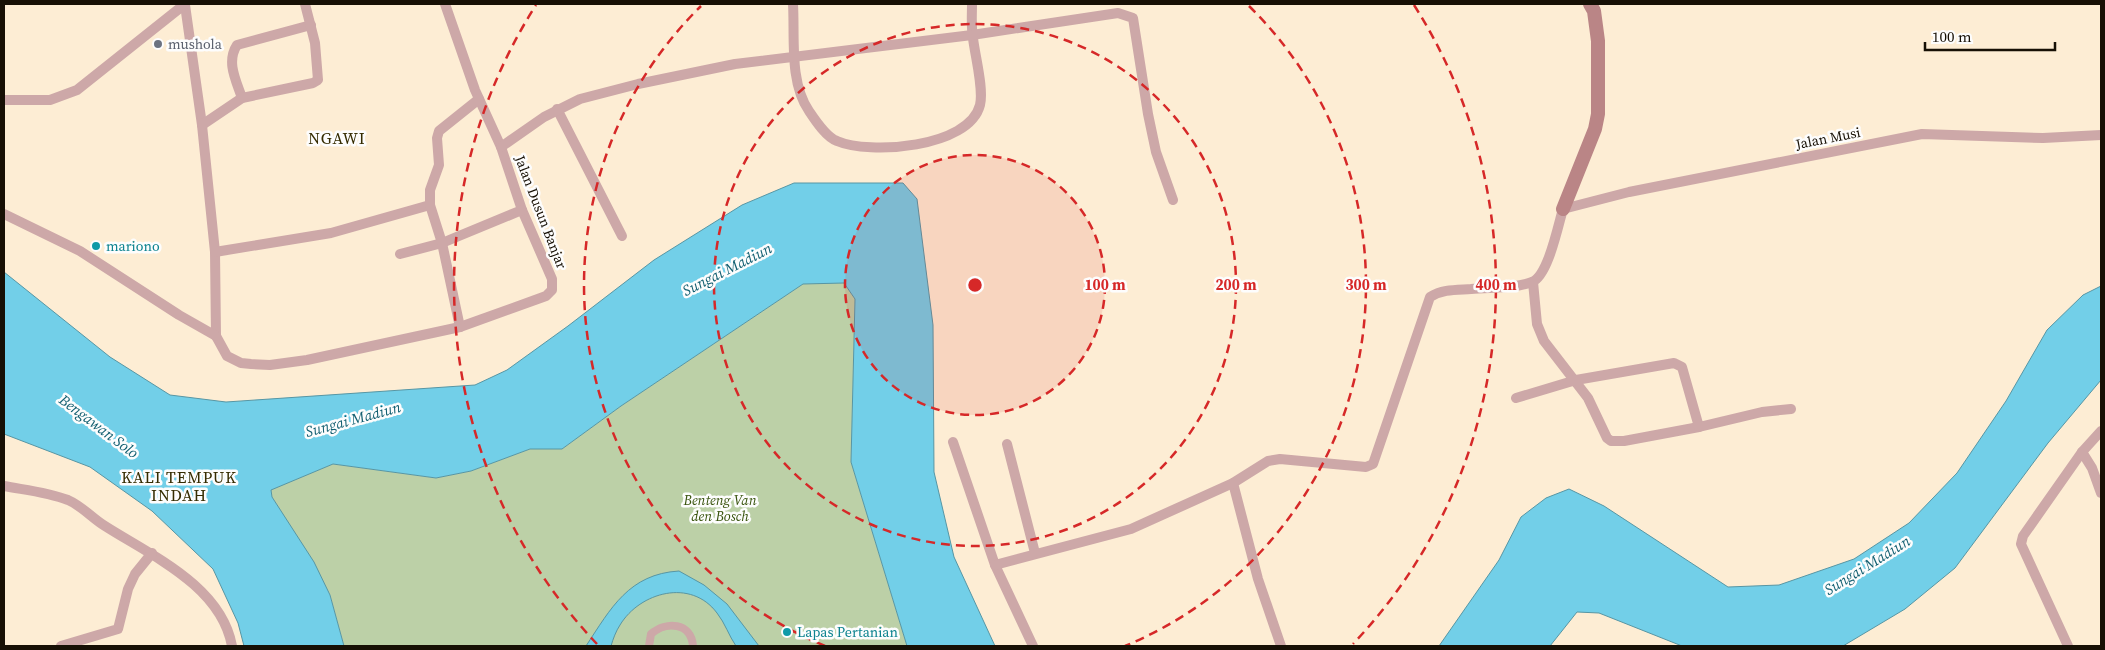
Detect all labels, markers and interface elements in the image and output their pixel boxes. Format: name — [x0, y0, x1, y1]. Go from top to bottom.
scale bar — [1925, 20, 2055, 52]
text: 100 m — [1932, 26, 1972, 47]
place label: mushola — [168, 34, 223, 54]
marker: mushola — [152, 38, 164, 50]
street label: Jalan Musi — [1793, 122, 1862, 154]
district label: NGAWI — [308, 127, 366, 149]
street label: Jalan Dusun Banjar — [510, 151, 572, 272]
place label: mariono — [106, 236, 160, 256]
water label: Sungai Madiun — [679, 237, 776, 301]
marker: mariono — [90, 240, 102, 252]
text: 100 m — [1084, 274, 1126, 295]
text: 200 m — [1215, 274, 1257, 295]
text: 300 m — [1345, 274, 1387, 295]
text: 400 m — [1475, 274, 1517, 295]
centre of rings — [966, 276, 984, 294]
water label: Bengawan Solo — [54, 389, 143, 463]
water label: Sungai Madiun — [303, 396, 404, 442]
district label: KALI TEMPUK INDAH — [121, 466, 237, 506]
park label: Benteng Van den Bosch — [682, 490, 757, 526]
water label: Sungai Madiun — [1820, 530, 1915, 600]
place label: Lapas Pertanian — [797, 622, 898, 642]
marker: Lapas Pertanian — [781, 626, 793, 638]

